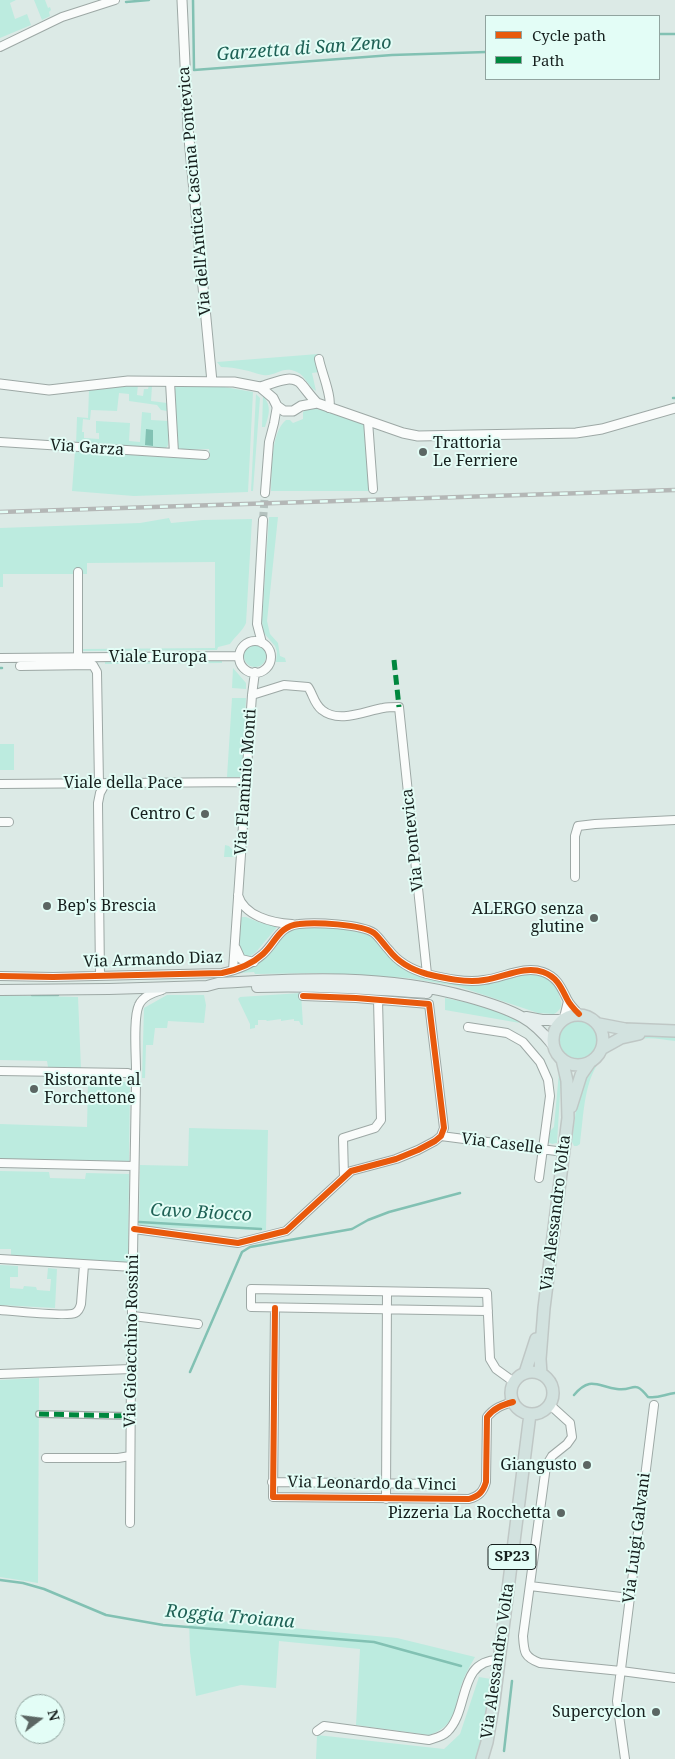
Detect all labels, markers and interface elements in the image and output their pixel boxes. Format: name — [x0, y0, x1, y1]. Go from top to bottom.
legend — [485, 15, 660, 80]
text: Cycle path — [532, 25, 606, 45]
water label: Garzetta di San Zeno — [216, 32, 392, 66]
text: Path — [532, 50, 564, 70]
street label: Via dell'Antica Cascina Pontevica — [175, 66, 215, 316]
place label: Trattoria Le Ferriere — [433, 433, 518, 471]
street label: Via Garza — [49, 436, 125, 460]
marker: Trattoria Le Ferriere — [417, 446, 429, 458]
street label: Viale Europa — [109, 647, 207, 667]
street label: Via Flaminio Monti — [231, 708, 261, 856]
street label: Viale della Pace — [63, 773, 183, 793]
street label: Via Pontevica — [398, 787, 428, 893]
place label: Centro C — [130, 804, 195, 824]
marker: Centro C — [199, 808, 211, 820]
place label: Bep's Brescia — [57, 896, 157, 916]
place label: ALERGO senza glutine — [472, 899, 584, 937]
marker: Bep's Brescia — [41, 900, 53, 912]
marker: ALERGO senza glutine — [588, 912, 600, 924]
street label: Via Armando Diaz — [83, 948, 223, 972]
place label: Ristorante al Forchettone — [44, 1070, 141, 1108]
marker: Ristorante al Forchettone — [28, 1083, 40, 1095]
street label: Via Caselle — [460, 1129, 544, 1159]
street label: Via Alessandro Volta — [537, 1134, 575, 1292]
water label: Cavo Biocco — [150, 1200, 252, 1226]
street label: Via Gioacchino Rossini — [121, 1254, 143, 1428]
place label: Giangusto — [500, 1455, 577, 1475]
marker: Giangusto — [581, 1459, 593, 1471]
street label: Via Luigi Galvani — [619, 1472, 655, 1604]
street label: Via Leonardo da Vinci — [287, 1473, 457, 1495]
place label: Pizzeria La Rocchetta — [388, 1503, 551, 1523]
marker: Pizzeria La Rocchetta — [555, 1507, 567, 1519]
road number: SP23 — [488, 1544, 536, 1570]
street label: Via Alessandro Volta — [478, 1582, 518, 1740]
water label: Roggia Troiana — [165, 1601, 295, 1633]
north arrow — [15, 1694, 65, 1744]
place label: Supercyclon — [552, 1702, 646, 1722]
marker: Supercyclon — [650, 1706, 662, 1718]
text: N — [43, 1707, 65, 1723]

